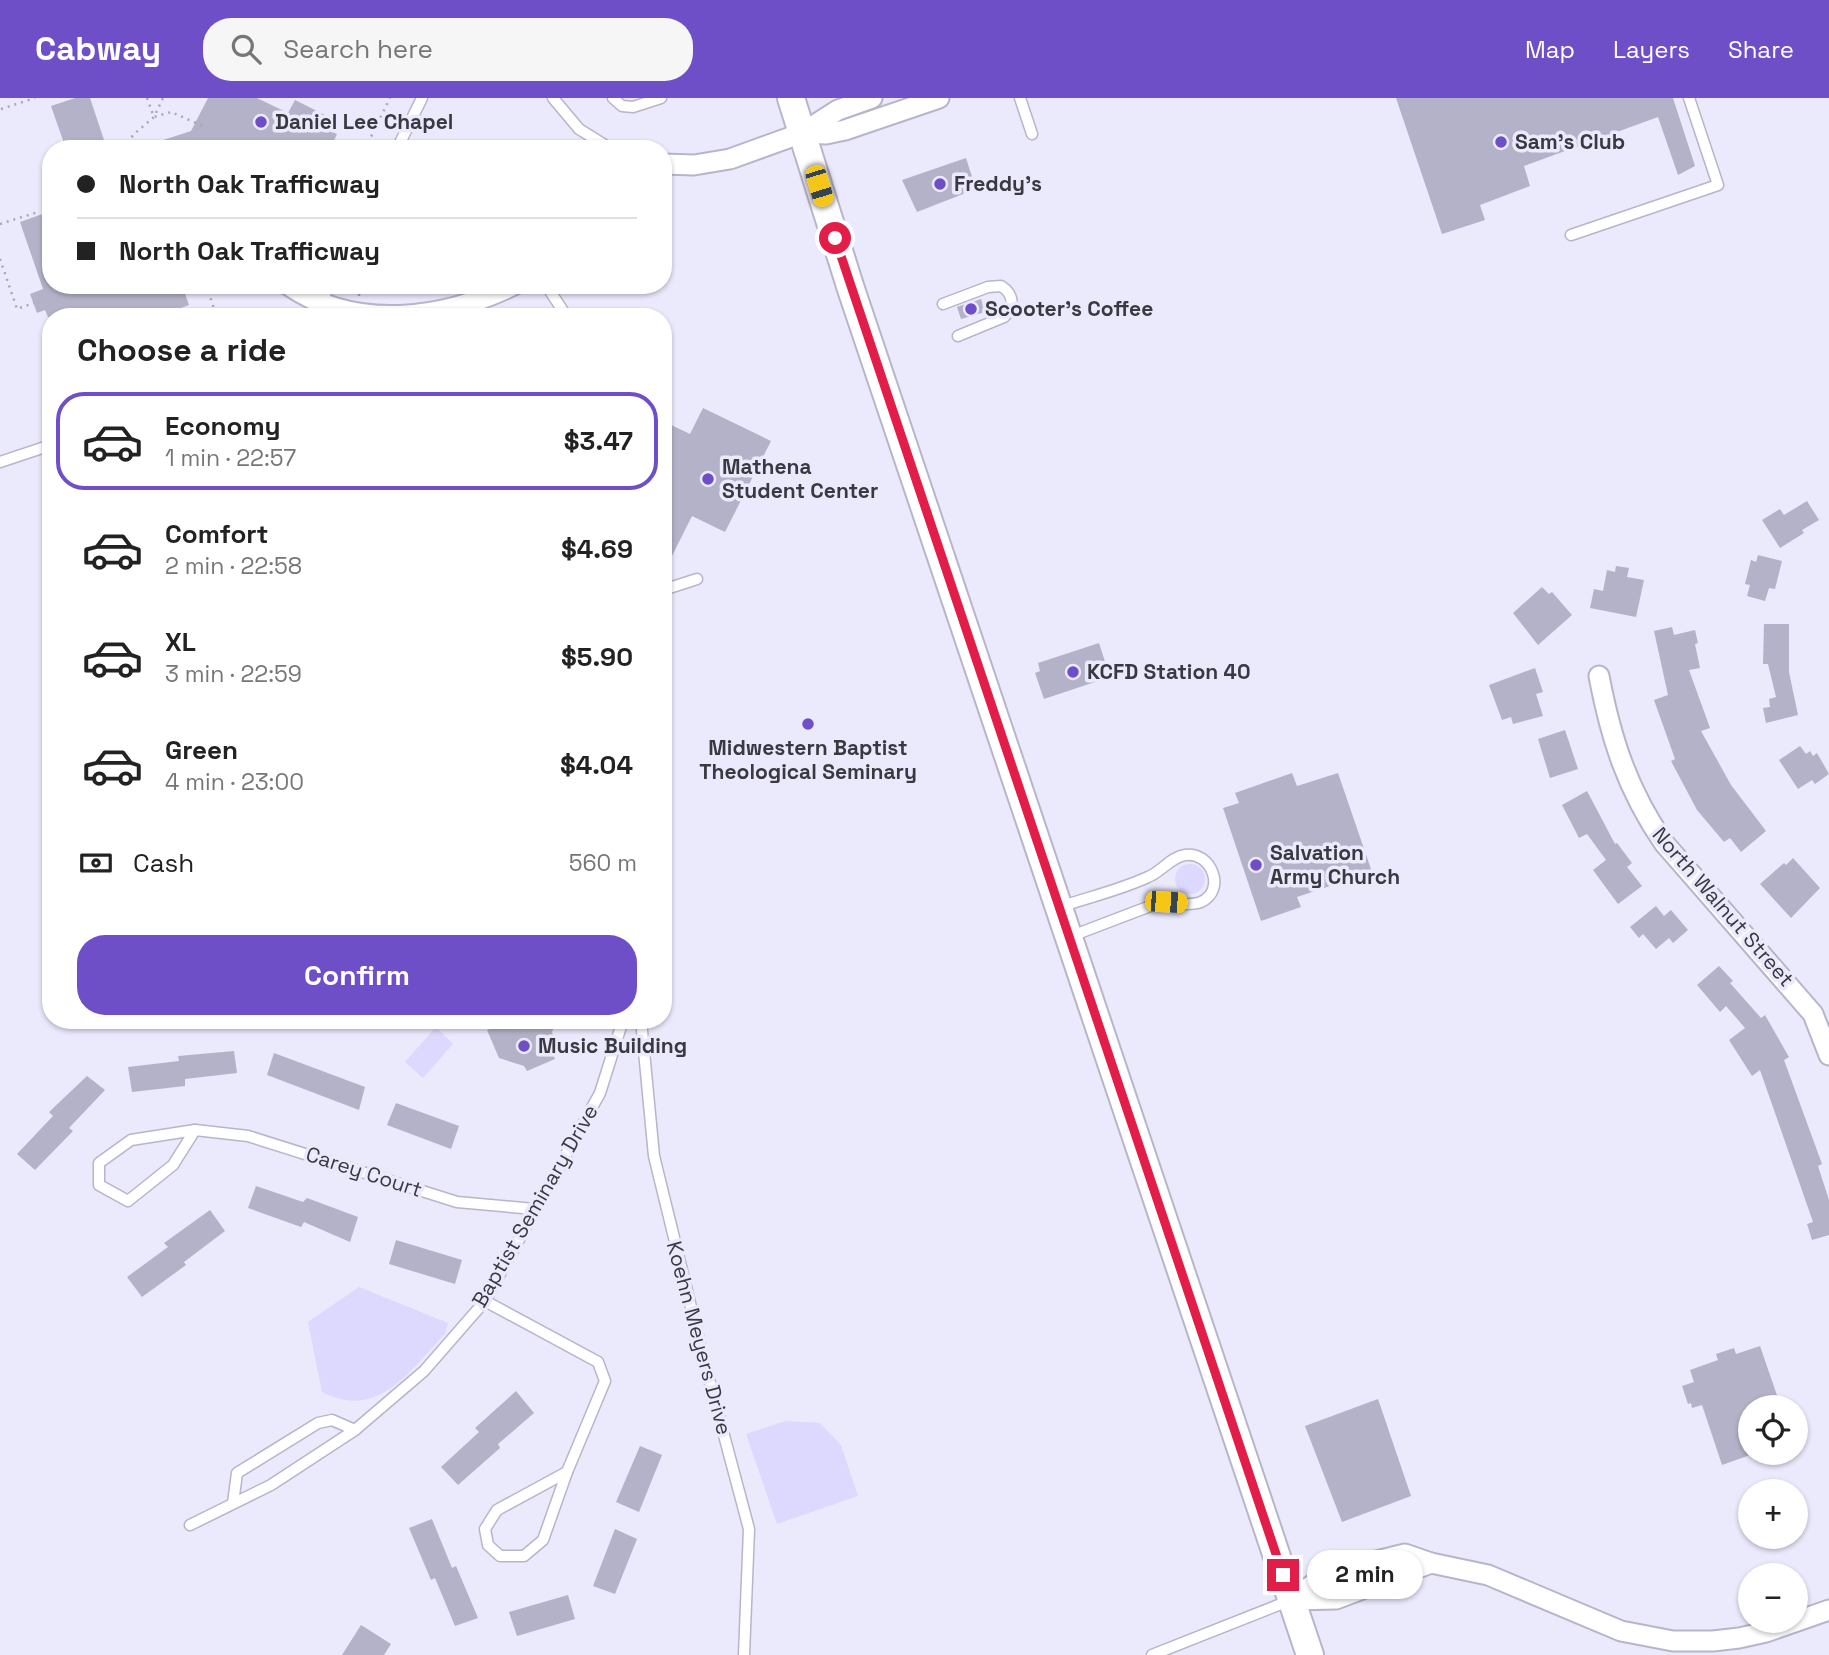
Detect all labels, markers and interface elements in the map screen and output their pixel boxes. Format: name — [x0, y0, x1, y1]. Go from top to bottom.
search box — [203, 18, 693, 81]
text: Cabway — [35, 28, 161, 70]
icon: search — [227, 30, 265, 68]
text: Search here — [283, 32, 433, 66]
text: Map — [1525, 34, 1575, 65]
text: Layers — [1613, 34, 1690, 65]
text: Share — [1728, 34, 1794, 65]
place label: Daniel Lee Chapel — [275, 108, 453, 135]
marker: Daniel Lee Chapel — [253, 114, 269, 130]
place label: Sam's Club — [1515, 128, 1625, 155]
marker: Sam's Club — [1493, 134, 1509, 150]
car — [803, 163, 836, 209]
text: North Oak Trafficway — [119, 167, 380, 201]
place label: Freddy's — [954, 170, 1042, 197]
marker: Freddy's — [932, 176, 948, 192]
route start — [819, 222, 851, 254]
text: North Oak Trafficway — [119, 234, 380, 268]
place label: Scooter's Coffee — [985, 295, 1153, 322]
marker: Scooter's Coffee — [963, 301, 979, 317]
text: Choose a ride — [77, 330, 287, 370]
text: Economy — [165, 409, 281, 443]
icon: car — [81, 410, 144, 473]
text: $3.47 — [564, 424, 633, 458]
text: 1 min · 22:57 — [165, 443, 296, 473]
place label: Mathena Student Center — [722, 453, 878, 504]
marker: Mathena Student Center — [700, 471, 716, 487]
text: Comfort — [165, 517, 268, 551]
icon: car — [81, 518, 144, 581]
text: $4.69 — [561, 532, 633, 566]
text: 2 min · 22:58 — [165, 551, 302, 581]
text: XL — [165, 625, 196, 659]
icon: car — [81, 626, 144, 689]
text: $5.90 — [561, 640, 633, 674]
place label: KCFD Station 40 — [1087, 658, 1251, 685]
text: 3 min · 22:59 — [165, 659, 302, 689]
marker: KCFD Station 40 — [1065, 664, 1081, 680]
marker: Midwestern Baptist Theological Seminary — [800, 716, 816, 732]
text: Green — [165, 733, 238, 767]
icon: car — [81, 734, 144, 797]
place label: Midwestern Baptist Theological Seminary — [699, 734, 917, 785]
text: $4.04 — [560, 748, 633, 782]
text: 4 min · 23:00 — [165, 767, 304, 797]
street label: North Walnut Street — [1647, 821, 1800, 992]
place label: Salvation Army Church — [1270, 839, 1400, 890]
icon: cash — [77, 844, 115, 882]
text: Cash — [133, 846, 194, 880]
text: 560 m — [569, 848, 637, 878]
marker: Salvation Army Church — [1248, 857, 1264, 873]
car — [1145, 890, 1188, 914]
button: Confirm — [77, 935, 637, 1015]
place label: Music Building — [538, 1032, 687, 1059]
marker: Music Building — [516, 1038, 532, 1054]
street label: Baptist Seminary Drive — [465, 1100, 604, 1312]
street label: Carey Court — [303, 1140, 426, 1203]
street label: Koehn Meyers Drive — [661, 1238, 738, 1438]
map controls — [1738, 1395, 1808, 1633]
button: locate — [1738, 1395, 1808, 1465]
button: + — [1738, 1479, 1808, 1549]
callout: 2 min — [1308, 1550, 1423, 1600]
route end — [1267, 1559, 1299, 1591]
text: 2 min — [1335, 1559, 1395, 1589]
button: − — [1738, 1563, 1808, 1633]

